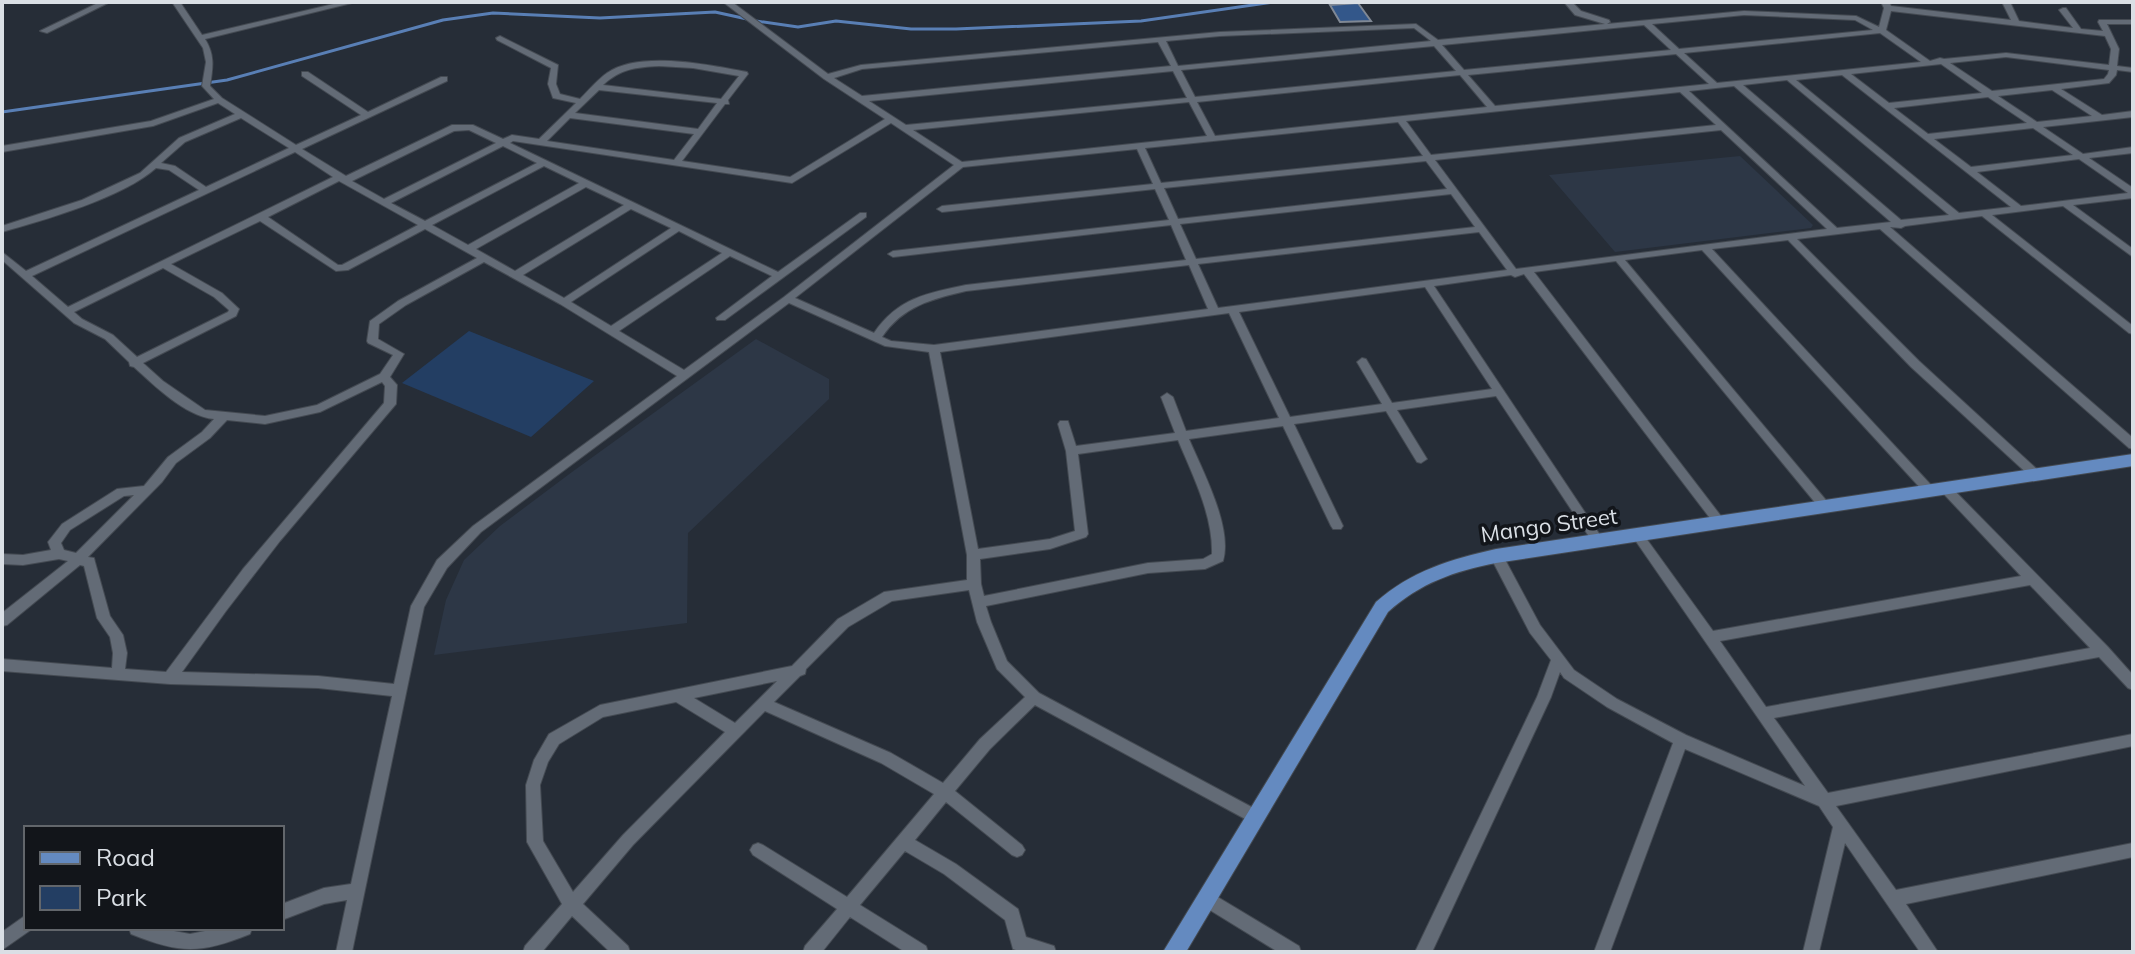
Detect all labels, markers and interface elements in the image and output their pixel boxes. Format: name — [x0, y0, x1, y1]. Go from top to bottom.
street label: Mango Street — [1479, 502, 1619, 548]
legend — [24, 826, 284, 930]
text: Road — [96, 842, 155, 872]
text: Park — [96, 882, 147, 912]

